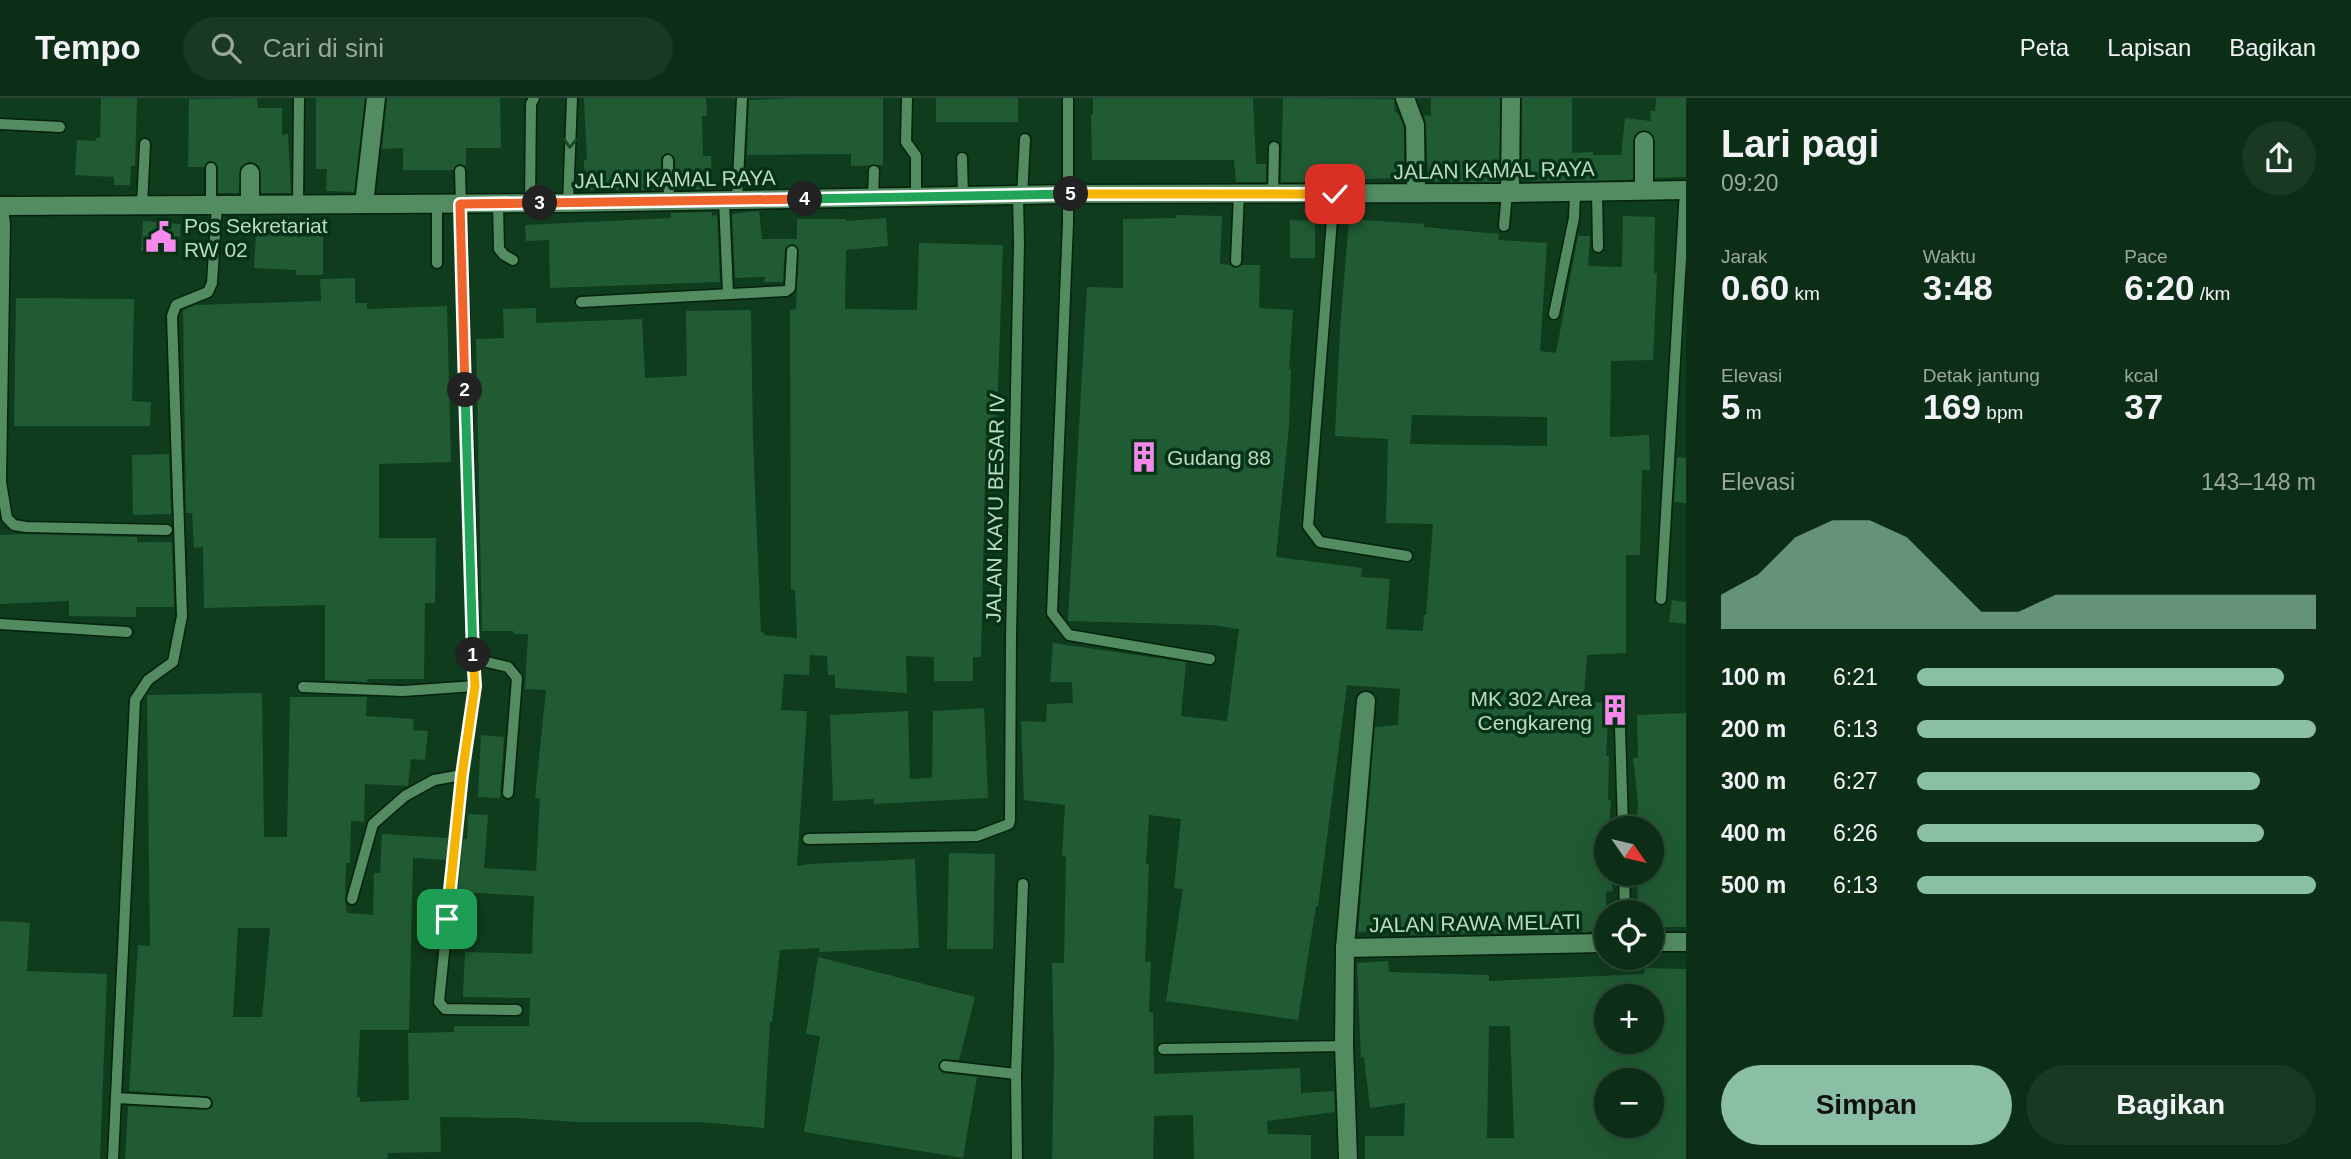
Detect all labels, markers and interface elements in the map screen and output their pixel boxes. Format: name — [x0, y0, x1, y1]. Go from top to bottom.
search box — [183, 17, 673, 80]
text: Tempo — [35, 29, 141, 66]
icon: search — [207, 29, 245, 67]
text: Cari di sini — [263, 33, 384, 63]
text: Peta — [2020, 34, 2069, 61]
text: Lapisan — [2107, 34, 2191, 61]
text: Bagikan — [2229, 34, 2316, 61]
button: share — [2242, 121, 2316, 195]
text: Lari pagi — [1721, 123, 1879, 165]
one-way arrow — [563, 137, 578, 148]
street label: JALAN KAMAL RAYA — [1393, 157, 1595, 183]
pin — [1305, 164, 1365, 224]
street label: JALAN KAMAL RAYA — [574, 166, 776, 192]
text: 09:20 — [1721, 170, 1779, 196]
icon: check — [1316, 175, 1354, 213]
pin: 5 — [1054, 176, 1088, 212]
pin: 4 — [788, 182, 822, 217]
text: 5 — [1065, 183, 1076, 204]
pin: 3 — [522, 186, 558, 220]
text: 4 — [799, 188, 810, 209]
text: 3 — [534, 192, 545, 213]
place label: Pos Sekretariat RW 02 — [184, 214, 328, 261]
public building icon: Pos Sekretariat RW 02 — [144, 220, 178, 254]
text: Jarak — [1721, 246, 1767, 267]
text: Waktu — [1923, 246, 1976, 267]
text: Pace — [2124, 246, 2168, 267]
text: 0.60 — [1721, 268, 1789, 307]
text: 3:48 — [1923, 268, 1993, 307]
text: 6:20 — [2124, 268, 2194, 307]
text: km — [1789, 283, 1820, 304]
text: /km — [2194, 283, 2230, 304]
text: Elevasi — [1721, 365, 1782, 386]
text: Detak jantung — [1923, 365, 2040, 386]
text: kcal — [2124, 365, 2158, 386]
pin: 2 — [448, 372, 482, 408]
text: 2 — [459, 379, 470, 400]
text: 5 — [1721, 387, 1740, 426]
text: 169 — [1923, 387, 1981, 426]
text: 37 — [2124, 387, 2163, 426]
street label: JALAN KAYU BESAR IV — [981, 393, 1009, 623]
text: m — [1740, 402, 1762, 423]
text: bpm — [1981, 402, 2023, 423]
building icon: Gudang 88 — [1127, 440, 1161, 474]
place label: Gudang 88 — [1167, 446, 1271, 469]
text: Elevasi — [1721, 469, 1795, 495]
text: 143–148 m — [2201, 469, 2316, 495]
pin: 1 — [456, 638, 490, 672]
text: 1 — [467, 644, 478, 665]
text: 100 m — [1721, 664, 1786, 690]
text: 6:21 — [1833, 664, 1878, 690]
place label: MK 302 Area Cengkareng — [1471, 687, 1592, 734]
building icon: MK 302 Area Cengkareng — [1598, 693, 1632, 727]
text: 200 m — [1721, 716, 1786, 742]
text: 6:13 — [1833, 716, 1878, 742]
text: 300 m — [1721, 768, 1786, 794]
text: 6:27 — [1833, 768, 1878, 794]
north arrow — [1594, 816, 1664, 886]
map controls — [1594, 816, 1664, 1138]
text: 400 m — [1721, 820, 1786, 846]
text: 6:26 — [1833, 820, 1878, 846]
text: 500 m — [1721, 872, 1786, 898]
text: 6:13 — [1833, 872, 1878, 898]
pin — [417, 889, 477, 949]
icon: arrive — [428, 900, 466, 938]
button: locate — [1594, 900, 1664, 970]
street label: JALAN RAWA MELATI — [1369, 910, 1581, 936]
button: + — [1594, 984, 1664, 1054]
button: Simpan — [1721, 1065, 2012, 1145]
button: Bagikan — [2026, 1065, 2316, 1145]
button: − — [1594, 1068, 1664, 1138]

